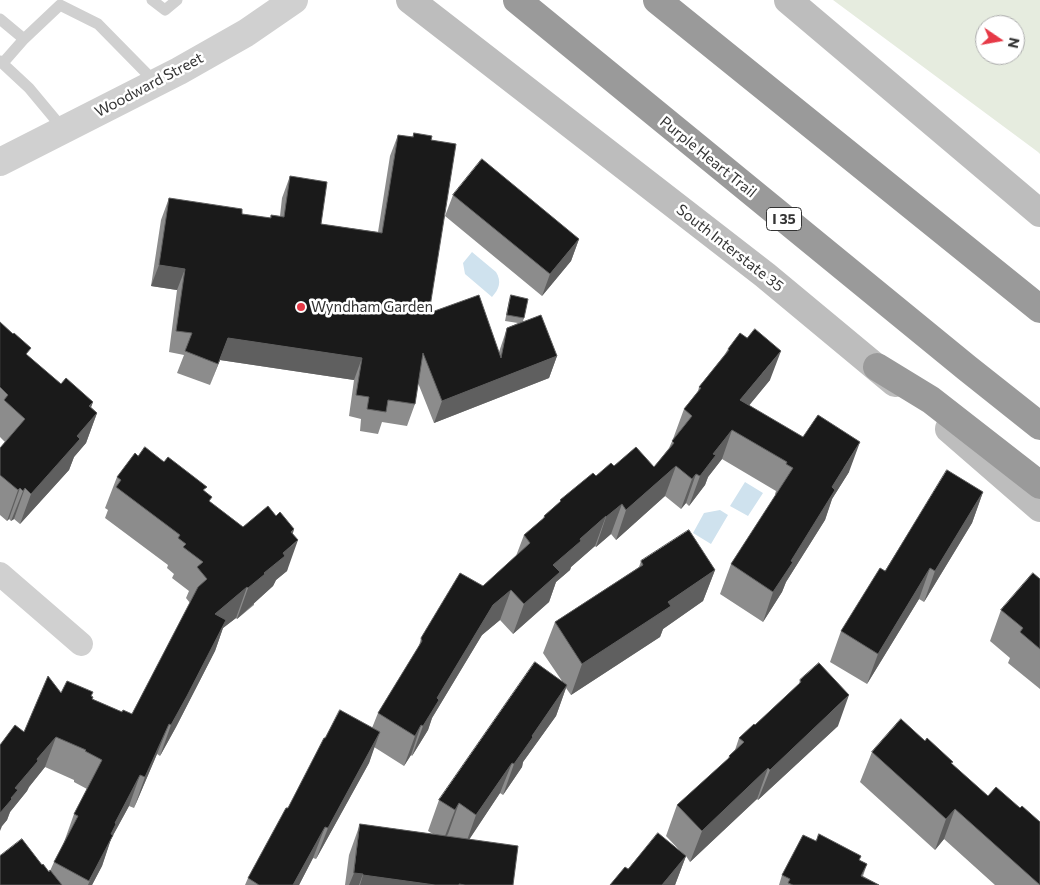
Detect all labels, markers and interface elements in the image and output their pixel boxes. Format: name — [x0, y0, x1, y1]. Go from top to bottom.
north arrow — [975, 15, 1025, 65]
text: N — [1005, 36, 1024, 50]
street label: Woodward Street — [92, 49, 206, 121]
street label: Purple Heart Trail — [656, 113, 760, 201]
street label: South Interstate 35 — [673, 201, 787, 295]
road number: I 35 — [766, 208, 802, 230]
place label: Wyndham Garden — [311, 298, 433, 316]
marker: Wyndham Garden — [295, 301, 307, 313]

